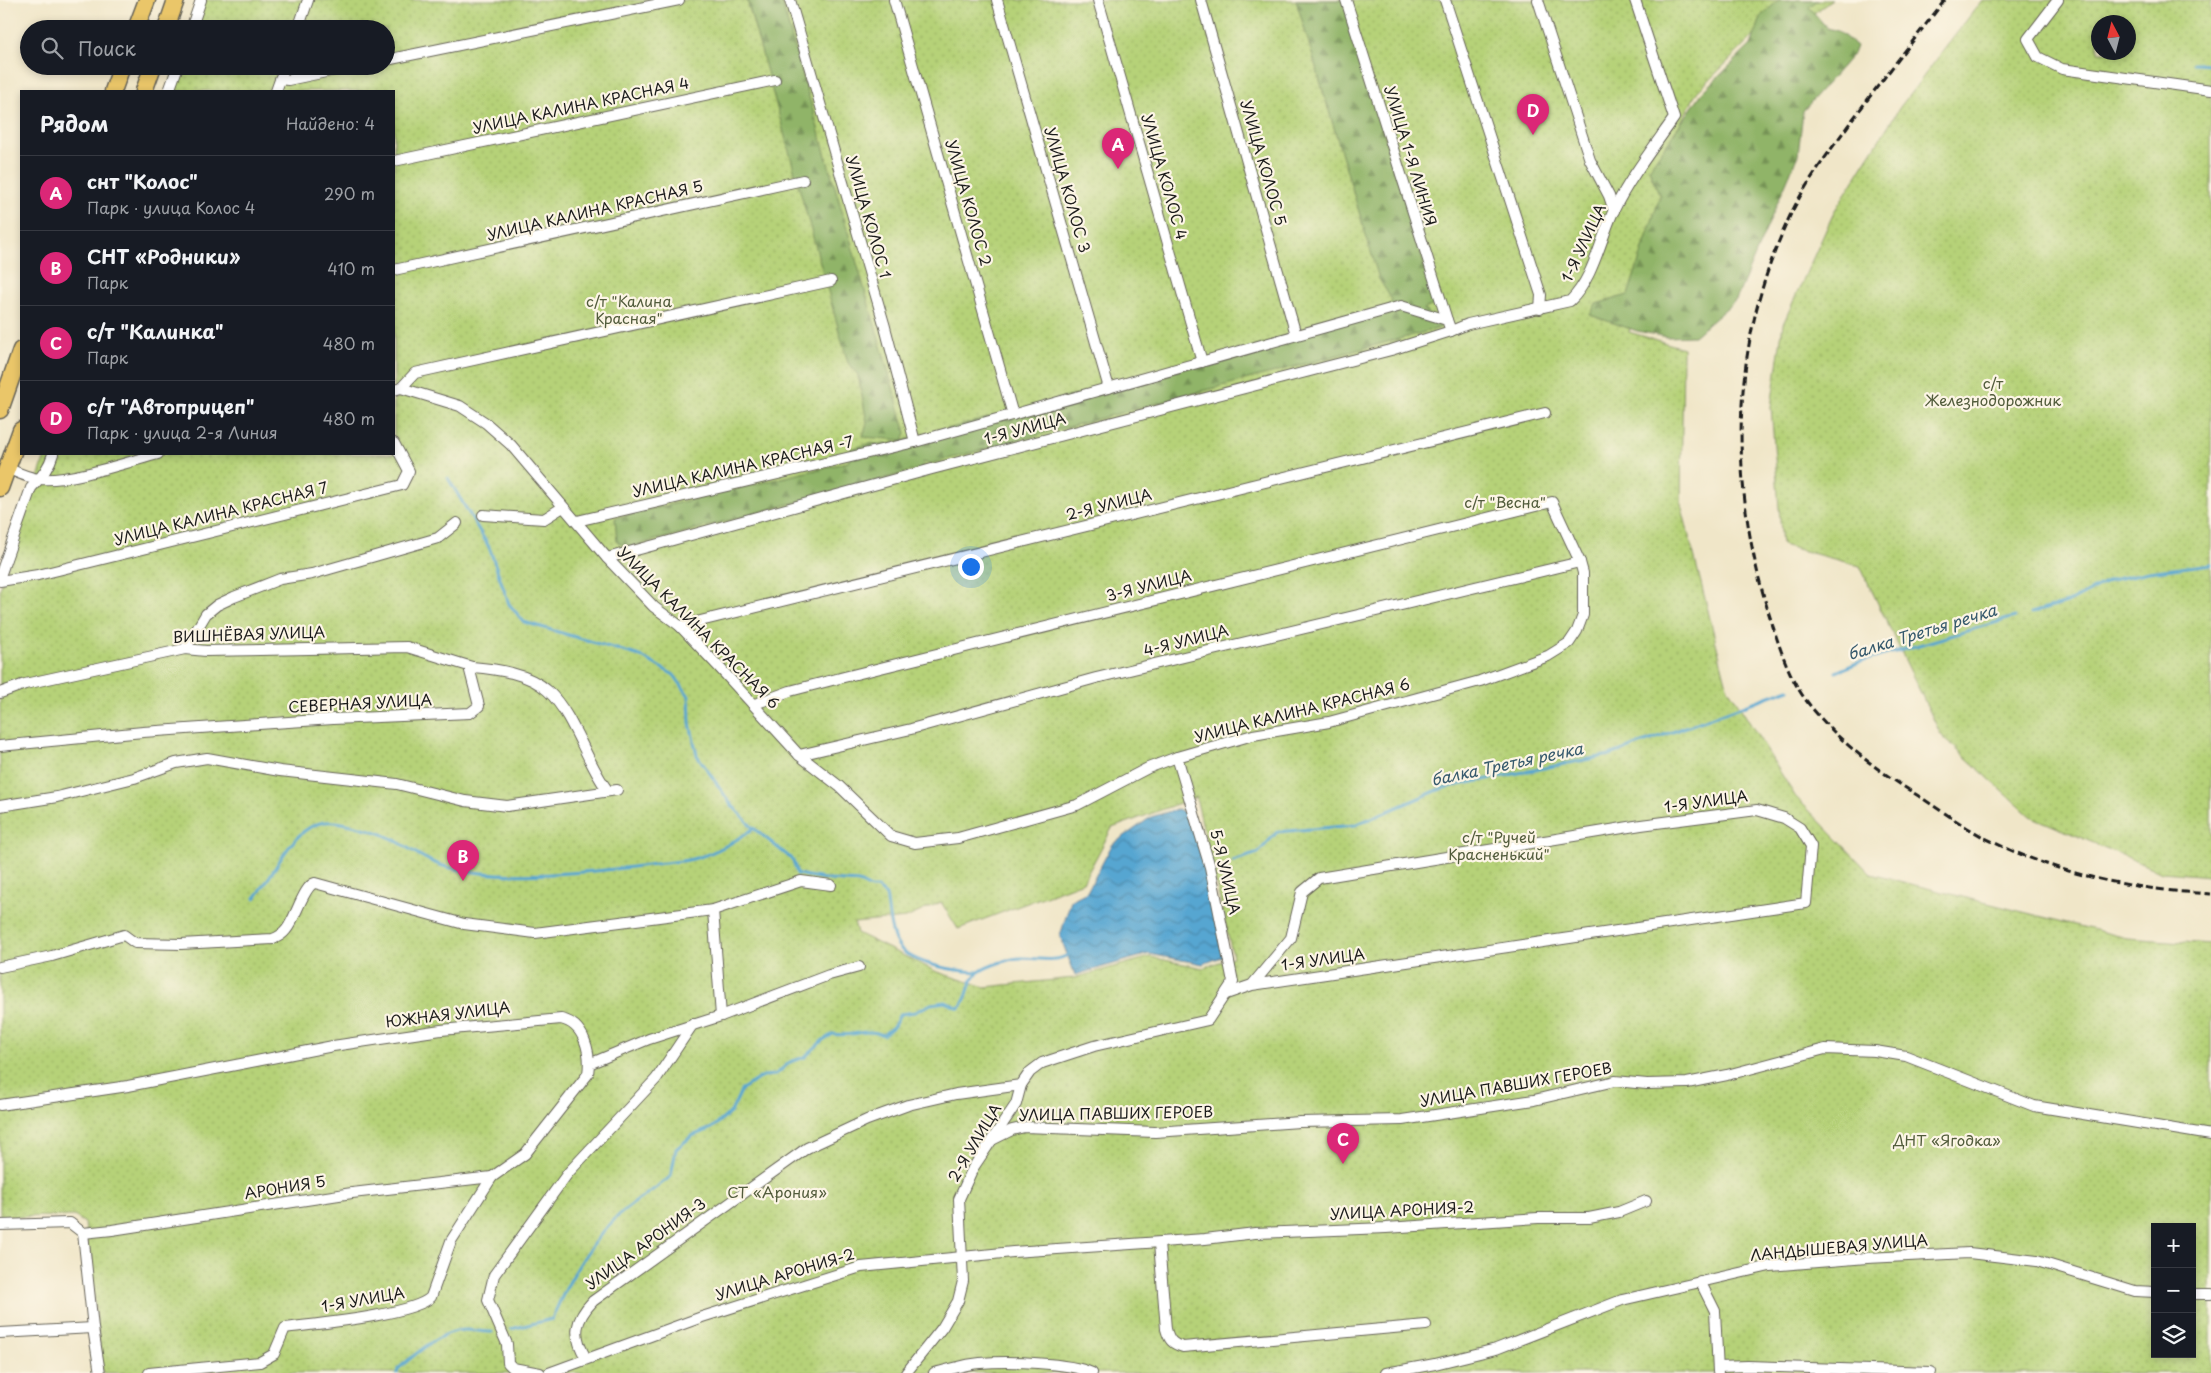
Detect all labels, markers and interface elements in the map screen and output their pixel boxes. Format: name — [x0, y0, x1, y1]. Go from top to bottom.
north arrow — [2091, 15, 2136, 60]
search box — [20, 20, 395, 75]
icon: search — [38, 34, 66, 62]
text: Поиск — [78, 34, 136, 62]
street label: УЛИЦА КАЛИНА КРАСНАЯ 4 — [470, 70, 691, 139]
street label: УЛИЦА 1-Я ЛИНИЯ — [1379, 83, 1444, 228]
pin: D — [1517, 94, 1549, 135]
street label: УЛИЦА КОЛОС 5 — [1235, 97, 1293, 228]
text: Рядом — [40, 107, 108, 139]
text: Найдено: 4 — [286, 111, 375, 135]
street label: УЛИЦА КОЛОС 4 — [1137, 111, 1194, 242]
street label: УЛИЦА КОЛОС 3 — [1040, 124, 1097, 255]
pin: A — [1102, 128, 1134, 169]
street label: УЛИЦА КОЛОС 2 — [940, 137, 998, 268]
street label: УЛИЦА КОЛОС 1 — [841, 153, 898, 281]
text: снт "Колос" — [87, 167, 198, 195]
street label: УЛИЦА КАЛИНА КРАСНАЯ 5 — [484, 173, 705, 246]
text: A — [50, 181, 62, 205]
text: 290 m — [324, 181, 375, 205]
text: Парк · улица Колос 4 — [87, 195, 255, 219]
street label: 1-Я УЛИЦА — [1554, 199, 1611, 285]
text: СНТ «Родники» — [87, 242, 240, 270]
text: B — [51, 256, 61, 280]
text: 410 m — [327, 256, 375, 280]
text: Парк — [87, 270, 128, 294]
park label: с/т "Калина Красная" — [586, 289, 672, 329]
text: с/т "Калинка" — [87, 317, 223, 345]
text: C — [50, 331, 62, 355]
text: 480 m — [323, 331, 375, 355]
text: Парк — [87, 345, 128, 369]
park label: с/т Железнодорожник — [1925, 371, 2061, 411]
text: с/т "Автоприцеп" — [87, 392, 254, 420]
text: D — [50, 406, 62, 430]
text: 480 m — [323, 406, 375, 430]
street label: 1-Я УЛИЦА — [981, 406, 1068, 450]
text: Парк · улица 2-я Линия — [87, 420, 278, 444]
street label: УЛИЦА КАЛИНА КРАСНАЯ -7 — [630, 429, 856, 502]
street label: УЛИЦА КАЛИНА КРАСНАЯ 7 — [111, 475, 330, 550]
street label: 2-Я УЛИЦА — [1063, 482, 1154, 525]
park label: с/т "Весна" — [1464, 490, 1546, 513]
street label: УЛИЦА КАЛИНА КРАСНАЯ 6 — [613, 541, 785, 713]
your location — [958, 554, 984, 580]
street label: 3-Я УЛИЦА — [1104, 563, 1194, 606]
water label: балка Третья речка — [1844, 597, 2000, 665]
street label: 4-Я УЛИЦА — [1141, 618, 1231, 661]
street label: ВИШНЁВАЯ УЛИЦА — [172, 619, 325, 648]
street label: УЛИЦА КАЛИНА КРАСНАЯ 6 — [1191, 672, 1412, 747]
street label: СЕВЕРНАЯ УЛИЦА — [287, 687, 432, 718]
water label: балка Третья речка — [1429, 735, 1586, 791]
street label: 1-Я УЛИЦА — [1663, 783, 1749, 818]
park label: с/т "Ручей Красненький" — [1448, 825, 1550, 865]
street label: 5-Я УЛИЦА — [1205, 827, 1247, 917]
pin: B — [447, 840, 479, 881]
street label: 1-Я УЛИЦА — [1280, 941, 1366, 976]
street label: ЮЖНАЯ УЛИЦА — [384, 994, 511, 1033]
street label: УЛИЦА ПАВШИХ ГЕРОЕВ — [1418, 1055, 1613, 1112]
street label: 2-Я УЛИЦА — [941, 1099, 1006, 1186]
street label: УЛИЦА ПАВШИХ ГЕРОЕВ — [1019, 1099, 1213, 1126]
pin: C — [1327, 1123, 1359, 1164]
park label: ДНТ «Ягодка» — [1892, 1128, 2001, 1151]
street label: АРОНИЯ 5 — [242, 1169, 327, 1204]
park label: СТ «Арония» — [727, 1180, 827, 1203]
street label: УЛИЦА АРОНИЯ-3 — [580, 1191, 710, 1294]
street label: УЛИЦА АРОНИЯ-2 — [1329, 1194, 1475, 1225]
map controls — [2151, 1223, 2196, 1358]
button: + — [2151, 1223, 2196, 1268]
street label: ЛАНДЫШЕВАЯ УЛИЦА — [1749, 1227, 1929, 1266]
street label: УЛИЦА АРОНИЯ-2 — [712, 1241, 857, 1306]
button: − — [2151, 1268, 2196, 1313]
street label: 1-Я УЛИЦА — [319, 1280, 406, 1317]
button: layers — [2151, 1313, 2196, 1358]

